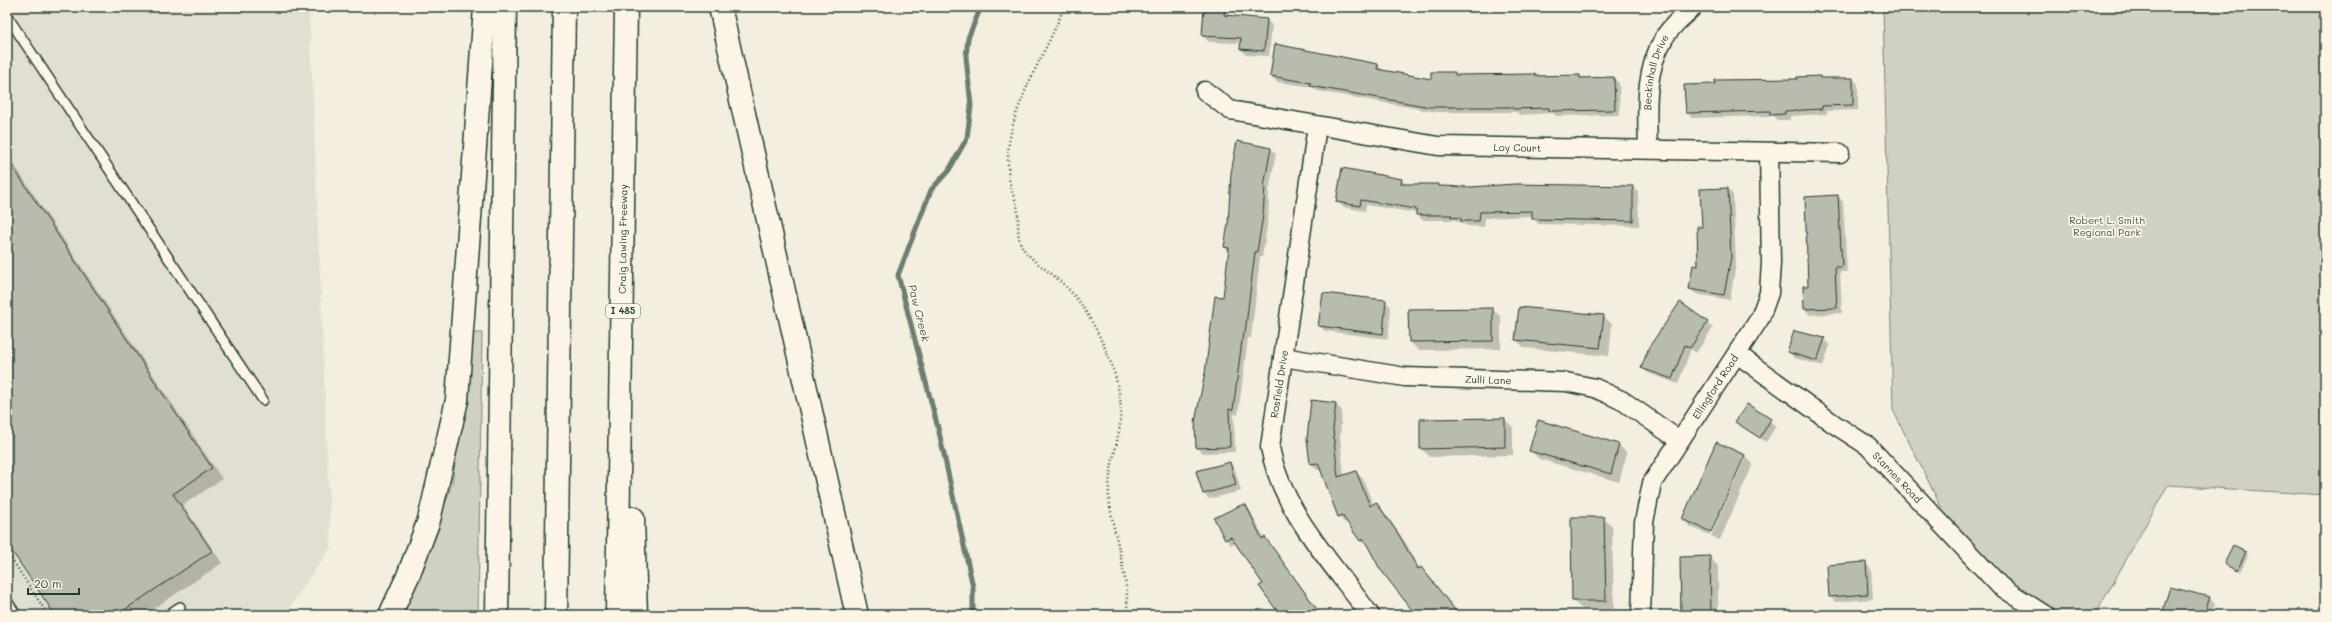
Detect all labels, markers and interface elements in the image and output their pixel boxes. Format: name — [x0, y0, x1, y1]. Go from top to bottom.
street label: Beckinhall Drive — [1640, 31, 1672, 111]
street label: Loy Court — [1494, 140, 1541, 155]
street label: Craig Lawing Freeway — [615, 184, 630, 294]
park label: Robert L. Smith Regional Park — [2069, 213, 2145, 239]
water label: Paw Creek — [905, 283, 934, 343]
road number: I 485 — [606, 304, 640, 318]
street label: Rosfield Drive — [1267, 349, 1291, 419]
street label: Ellingford Road — [1689, 352, 1741, 422]
street label: Zulli Lane — [1465, 372, 1512, 387]
street label: Starnes Road — [1870, 448, 1925, 506]
scale bar — [28, 570, 79, 596]
text: 20 m — [34, 575, 62, 591]

